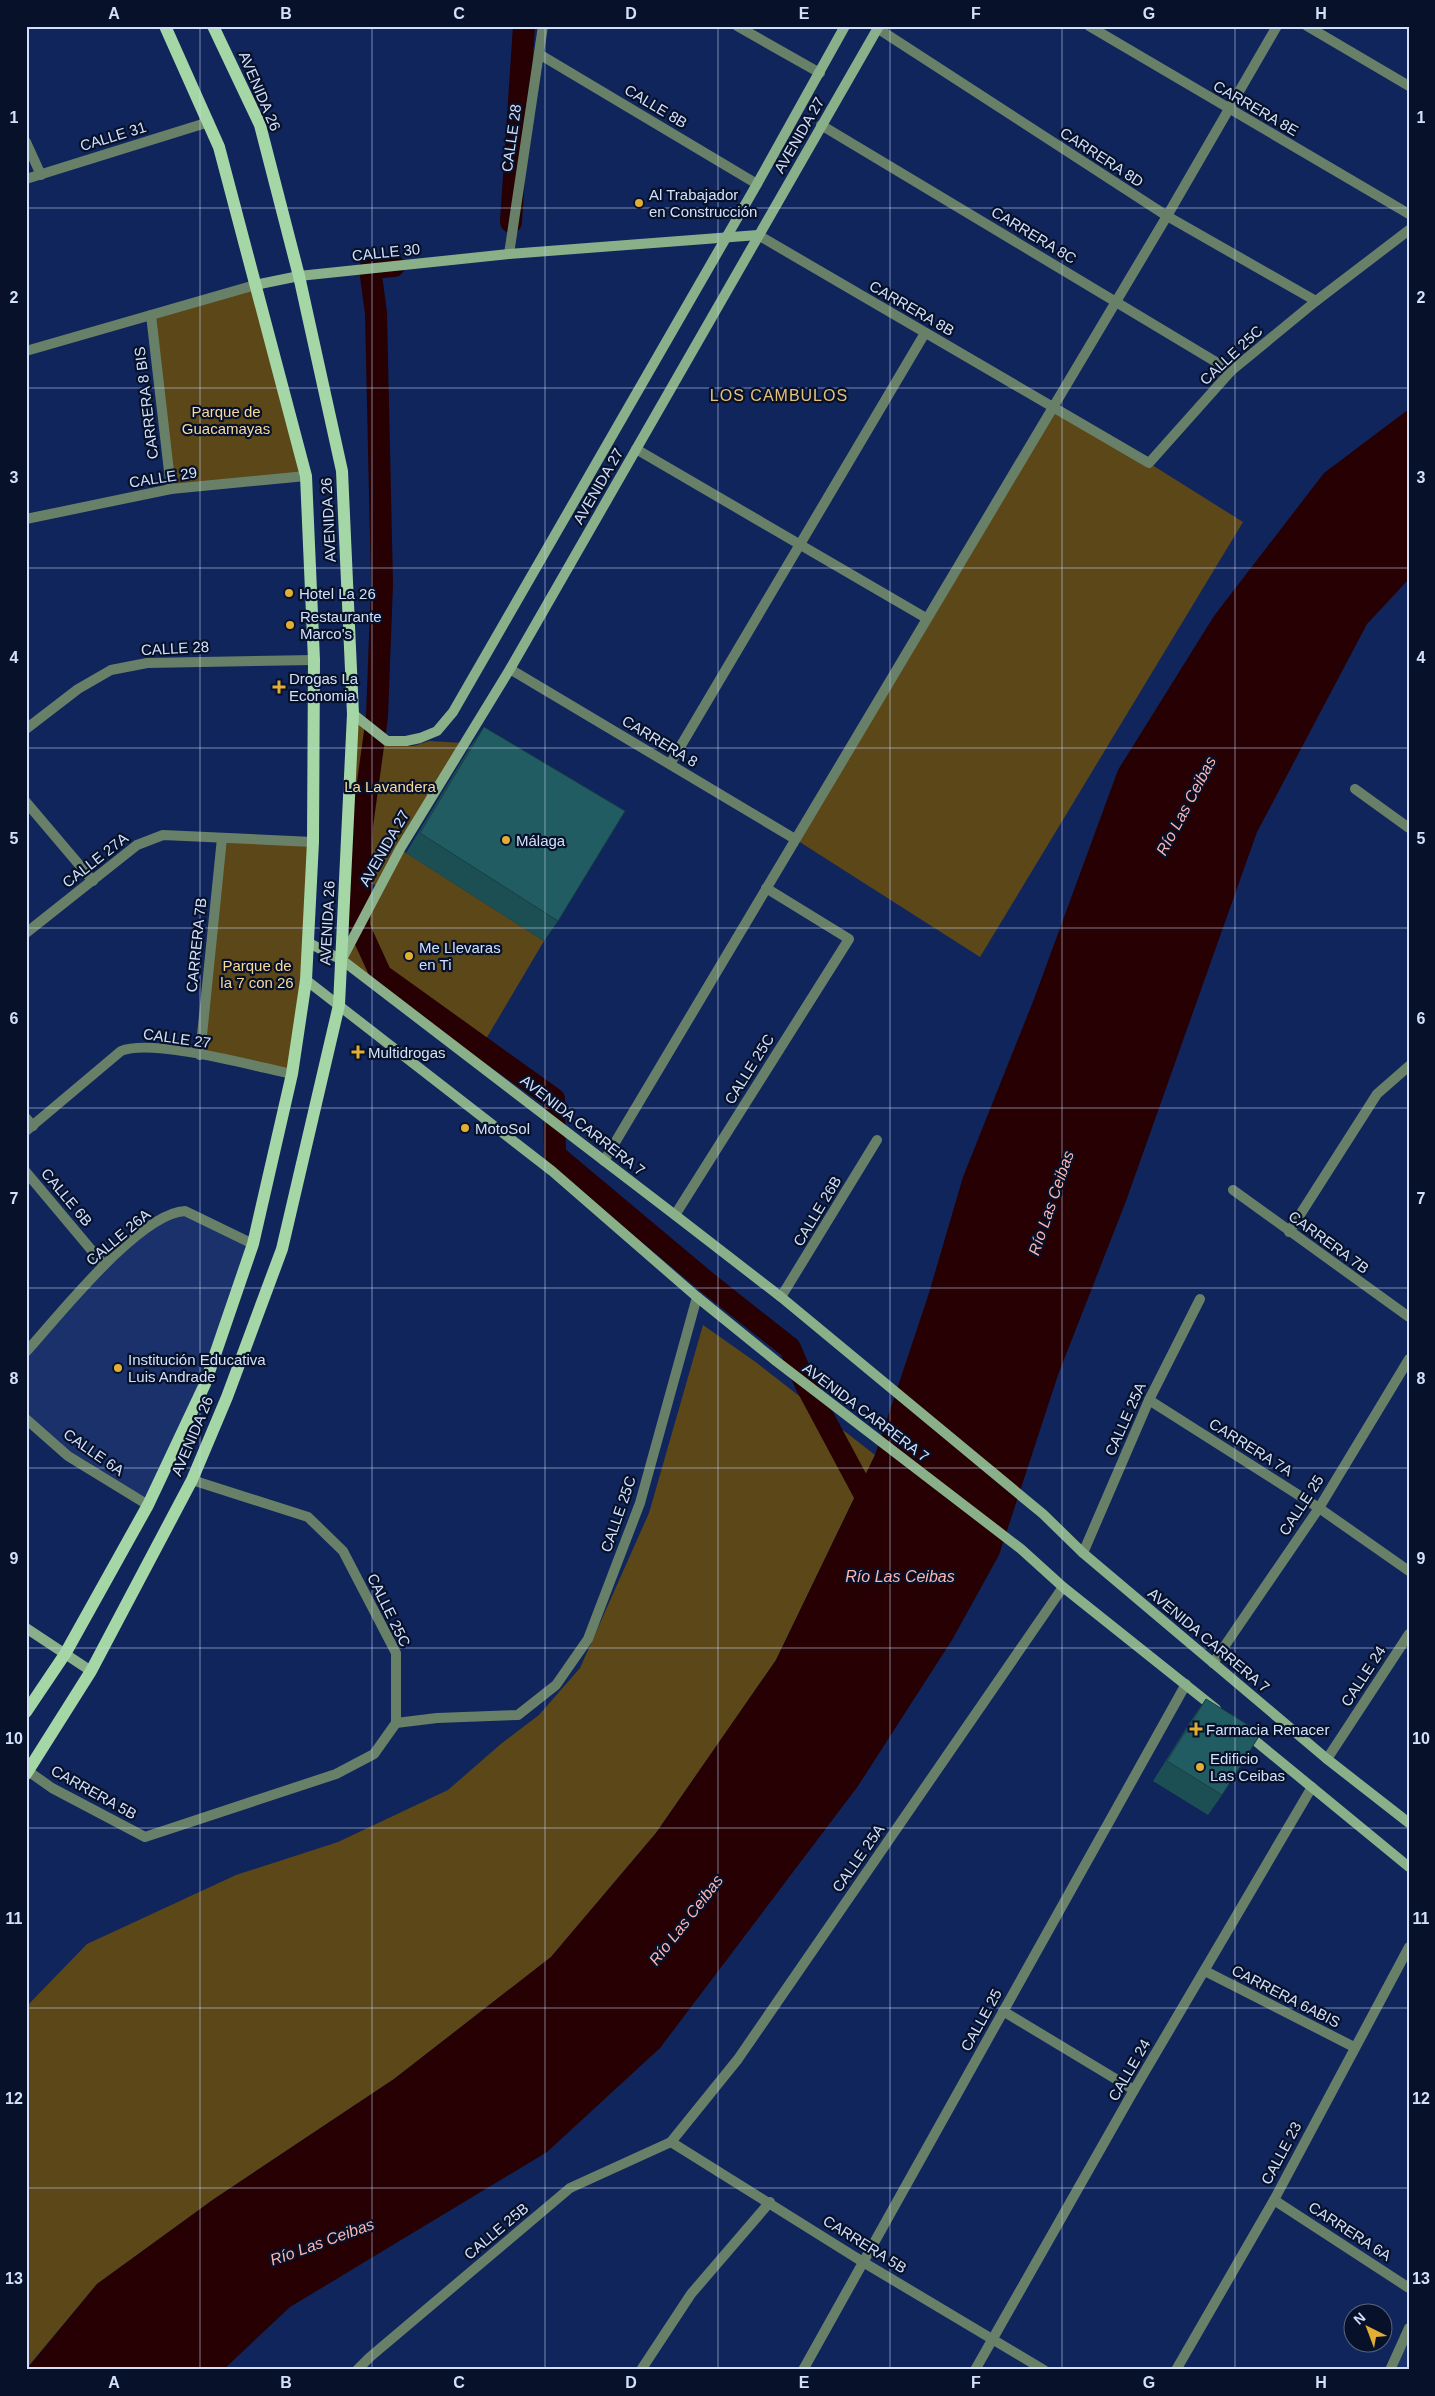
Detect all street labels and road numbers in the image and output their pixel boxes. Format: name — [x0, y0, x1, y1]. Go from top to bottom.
street label: AVENIDA 26 — [236, 49, 284, 133]
street label: CARRERA 8E — [1211, 77, 1301, 139]
street label: CALLE 8B — [622, 81, 690, 131]
street label: AVENIDA 27 — [770, 94, 828, 176]
street label: CALLE 28 — [498, 103, 524, 173]
street label: CALLE 31 — [78, 118, 148, 154]
street label: CARRERA 8D — [1057, 124, 1147, 190]
street label: CARRERA 8C — [989, 203, 1080, 267]
street label: CALLE 30 — [351, 240, 421, 264]
street label: CARRERA 8B — [867, 277, 957, 339]
street label: CALLE 25C — [1196, 322, 1266, 388]
street label: CARRERA 8 BIS — [131, 346, 161, 460]
street label: AVENIDA 27 — [569, 445, 627, 527]
street label: CALLE 29 — [128, 463, 198, 491]
street label: AVENIDA 26 — [317, 477, 339, 563]
street label: CALLE 28 — [140, 638, 210, 658]
street label: CARRERA 8 — [619, 712, 701, 770]
street label: AVENIDA 27 — [355, 807, 413, 889]
street label: CALLE 27A — [59, 829, 131, 891]
street label: AVENIDA 26 — [316, 880, 338, 966]
street label: CARRERA 7B — [183, 897, 209, 993]
street label: CALLE 27 — [142, 1025, 212, 1051]
street label: CALLE 25C — [721, 1031, 777, 1107]
street label: AVENIDA CARRERA 7 — [517, 1071, 649, 1179]
street label: CALLE 6B — [38, 1165, 96, 1229]
street label: CALLE 26B — [790, 1173, 844, 1249]
street label: CALLE 26A — [83, 1205, 153, 1269]
street label: CARRERA 7B — [1286, 1207, 1372, 1277]
street label: AVENIDA CARRERA 7 — [800, 1359, 932, 1465]
street label: CALLE 25A — [1101, 1380, 1149, 1458]
street label: AVENIDA 26 — [168, 1394, 216, 1478]
street label: CARRERA 7A — [1206, 1415, 1296, 1479]
street label: CALLE 6A — [60, 1425, 128, 1479]
street label: CALLE 25 — [1275, 1472, 1327, 1538]
street label: CALLE 25C — [597, 1474, 639, 1554]
street label: CALLE 25C — [364, 1571, 414, 1649]
street label: AVENIDA CARRERA 7 — [1145, 1584, 1273, 1696]
street label: CALLE 24 — [1337, 1643, 1389, 1709]
street label: CARRERA 5B — [48, 1762, 140, 1822]
street label: CALLE 25A — [829, 1821, 887, 1895]
street label: CARRERA 6ABIS — [1229, 1961, 1343, 2031]
street label: CALLE 25 — [957, 1986, 1005, 2054]
street label: CALLE 24 — [1105, 2036, 1153, 2104]
street label: CALLE 23 — [1257, 2119, 1305, 2187]
street label: CARRERA 6A — [1306, 2198, 1394, 2264]
street label: CALLE 25B — [461, 2199, 531, 2263]
street label: CARRERA 5B — [820, 2212, 910, 2276]

